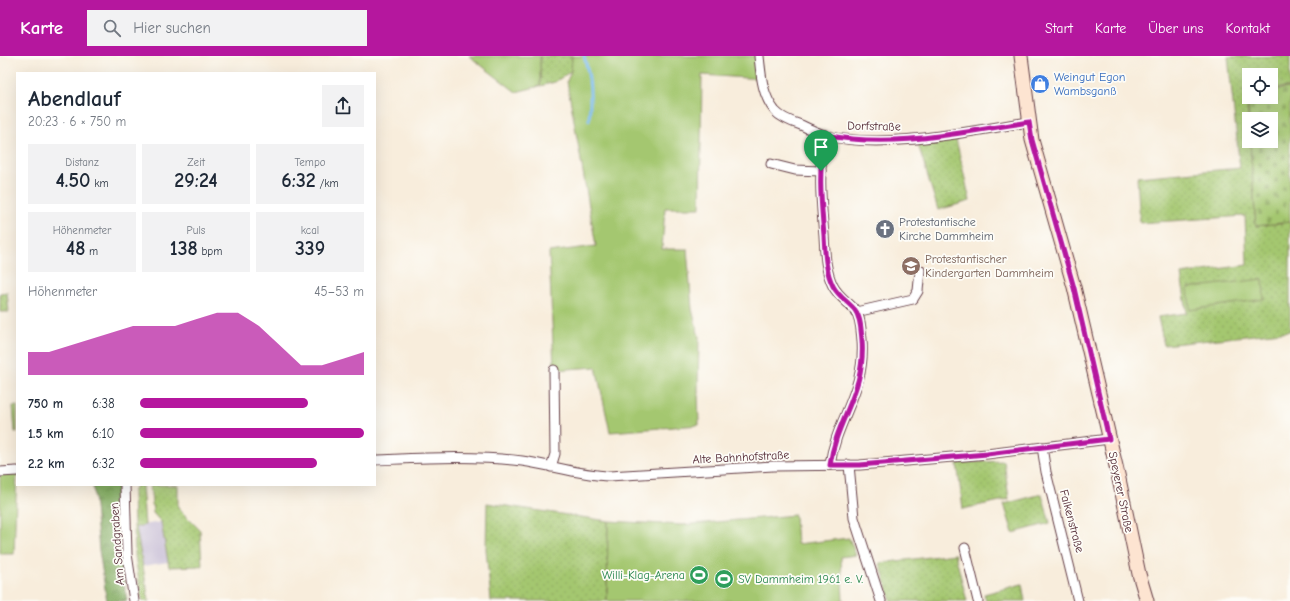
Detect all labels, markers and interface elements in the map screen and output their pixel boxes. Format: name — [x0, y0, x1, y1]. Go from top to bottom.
search box — [87, 10, 367, 46]
text: Karte — [20, 17, 63, 39]
icon: search — [101, 17, 123, 39]
text: Hier suchen — [133, 19, 211, 37]
text: Start — [1045, 20, 1073, 37]
text: Karte — [1095, 20, 1126, 37]
text: Über uns — [1148, 20, 1203, 37]
text: Kontakt — [1225, 20, 1270, 37]
map controls — [1242, 68, 1278, 148]
button: locate — [1242, 68, 1278, 104]
place label: Weingut Egon Wambsganß — [1054, 70, 1125, 98]
shop icon: Weingut Egon Wambsganß — [1029, 73, 1051, 95]
button: share — [322, 85, 364, 127]
text: Abendlauf — [28, 86, 121, 112]
button: layers — [1242, 112, 1278, 148]
text: 20:23 · 6 × 750 m — [28, 114, 126, 129]
street label: Dorfstraße — [847, 119, 901, 133]
pin — [804, 130, 838, 171]
icon: arrive — [810, 136, 832, 158]
text: Distanz — [65, 156, 99, 169]
text: Zeit — [187, 156, 205, 169]
text: Tempo — [294, 156, 326, 169]
text: 4.50 — [55, 169, 90, 192]
text: 29:24 — [174, 169, 218, 192]
text: 6:32 — [281, 169, 316, 192]
text: km — [90, 177, 109, 190]
text: /km — [316, 177, 339, 190]
place label: Protestantische Kirche Dammheim — [899, 215, 994, 243]
church icon: Protestantische Kirche Dammheim — [874, 218, 896, 240]
text: Höhenmeter — [53, 224, 111, 237]
text: Puls — [187, 224, 205, 237]
text: kcal — [301, 224, 319, 237]
text: 48 — [66, 237, 85, 260]
text: 138 — [170, 237, 198, 260]
text: 339 — [295, 237, 325, 260]
text: m — [85, 245, 98, 258]
text: bpm — [198, 245, 222, 258]
place label: Protestantischer Kindergarten Dammheim — [925, 252, 1054, 280]
school or university icon: Protestantischer Kindergarten Dammheim — [900, 255, 922, 277]
text: Höhenmeter — [28, 284, 97, 299]
text: 45–53 m — [314, 284, 364, 299]
text: 750 m — [28, 396, 63, 411]
text: 6:38 — [92, 396, 115, 411]
text: 1.5 km — [28, 426, 64, 441]
text: 6:10 — [92, 426, 114, 441]
street label: Alte Bahnhofstraße — [692, 447, 790, 467]
street label: Speyerer Straße — [1106, 450, 1136, 534]
text: 2.2 km — [28, 456, 65, 471]
text: 6:32 — [92, 456, 115, 471]
street label: Falkenstraße — [1057, 488, 1087, 554]
street label: Am Sandgraben — [107, 502, 127, 586]
sports icon: Willi-Klag-Arena — [688, 564, 710, 586]
place label: Willi-Klag-Arena — [602, 568, 685, 582]
sports icon: SV Dammheim 1961 e. V. — [713, 568, 735, 590]
place label: SV Dammheim 1961 e. V. — [738, 572, 863, 586]

